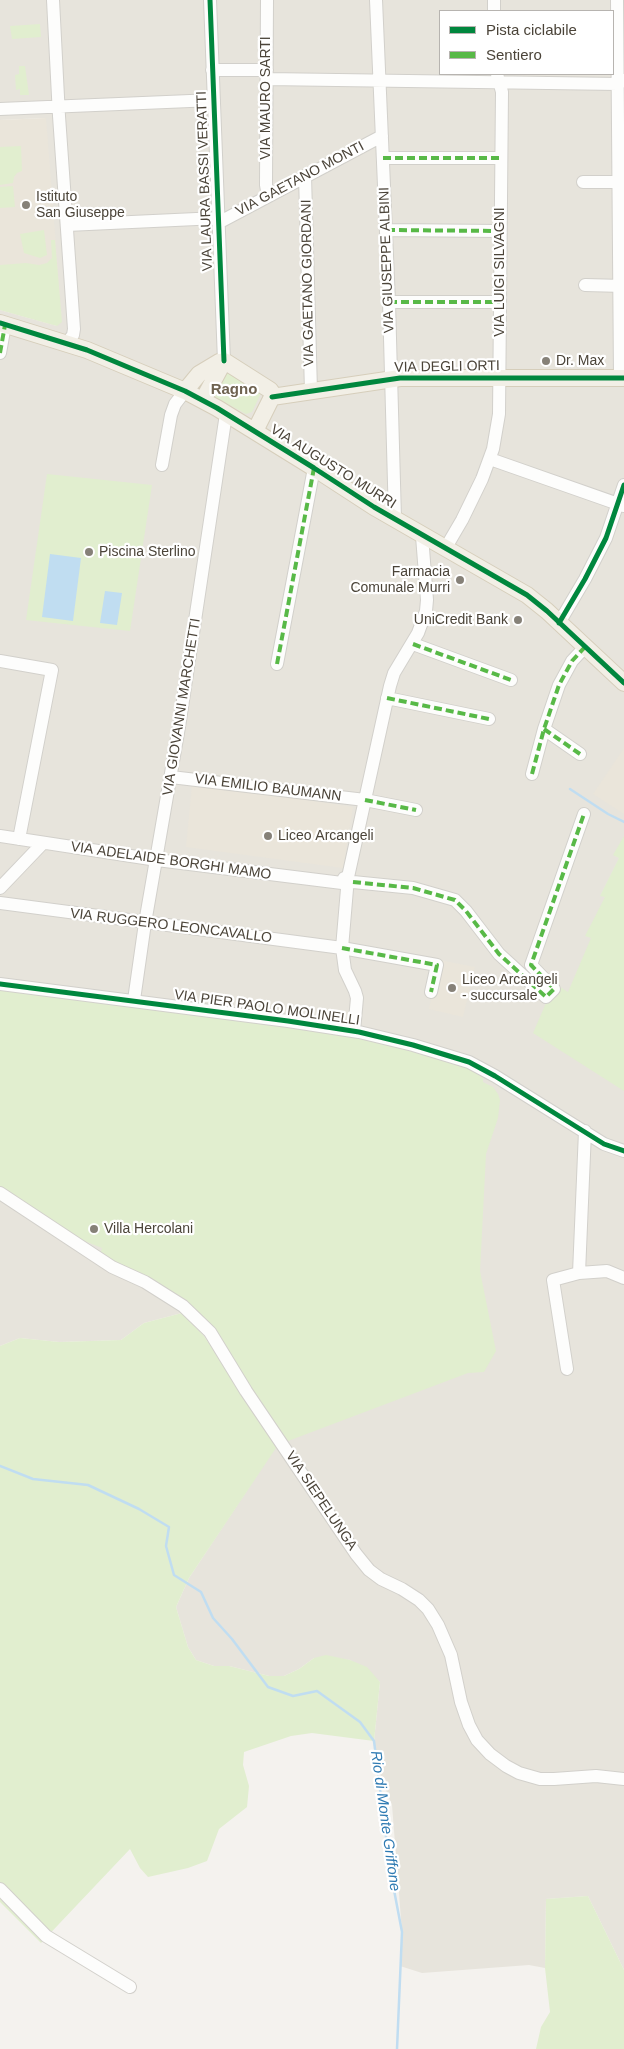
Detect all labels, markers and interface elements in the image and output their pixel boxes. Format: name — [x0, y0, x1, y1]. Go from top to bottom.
legend — [439, 10, 614, 75]
text: Pista ciclabile — [486, 21, 577, 38]
street label: VIA MAURO SARTI — [258, 36, 274, 160]
text: Sentiero — [486, 46, 542, 63]
street label: VIA LAURA BASSI VERATTI — [193, 91, 217, 271]
street label: VIA GAETANO MONTI — [233, 138, 367, 220]
street label: VIA GIUSEPPE ALBINI — [376, 187, 398, 333]
place label: Istituto San Giuseppe — [36, 189, 125, 222]
marker: Istituto San Giuseppe — [20, 199, 32, 211]
street label: VIA GAETANO GIORDANI — [298, 199, 318, 367]
street label: VIA LUIGI SILVAGNI — [492, 207, 508, 337]
place label: Dr. Max — [556, 353, 604, 369]
marker: Dr. Max — [540, 355, 552, 367]
street label: VIA DEGLI ORTI — [394, 358, 500, 376]
district label: Ragno — [211, 381, 257, 399]
street label: VIA AUGUSTO MURRI — [267, 421, 399, 513]
place label: Piscina Sterlino — [99, 544, 195, 560]
marker: Piscina Sterlino — [83, 546, 95, 558]
place label: Farmacia Comunale Murri — [350, 564, 450, 596]
marker: Farmacia Comunale Murri — [454, 574, 466, 586]
place label: UniCredit Bank — [414, 612, 508, 628]
marker: UniCredit Bank — [512, 614, 524, 626]
street label: VIA GIOVANNI MARCHETTI — [160, 617, 204, 797]
street label: VIA EMILIO BAUMANN — [194, 771, 342, 805]
place label: Liceo Arcangeli — [278, 828, 374, 844]
marker: Liceo Arcangeli — [262, 830, 274, 842]
street label: VIA ADELAIDE BORGHI MAMO — [70, 839, 272, 883]
street label: VIA RUGGERO LEONCAVALLO — [69, 905, 273, 947]
place label: Liceo Arcangeli - succursale — [462, 972, 558, 1004]
marker: Liceo Arcangeli - succursale — [446, 982, 458, 994]
street label: VIA PIER PAOLO MOLINELLI — [173, 987, 361, 1029]
place label: Villa Hercolani — [104, 1221, 193, 1237]
marker: Villa Hercolani — [88, 1223, 100, 1235]
street label: VIA SIEPELUNGA — [282, 1448, 360, 1554]
water label: Rio di Monte Griffone — [366, 1750, 404, 1892]

